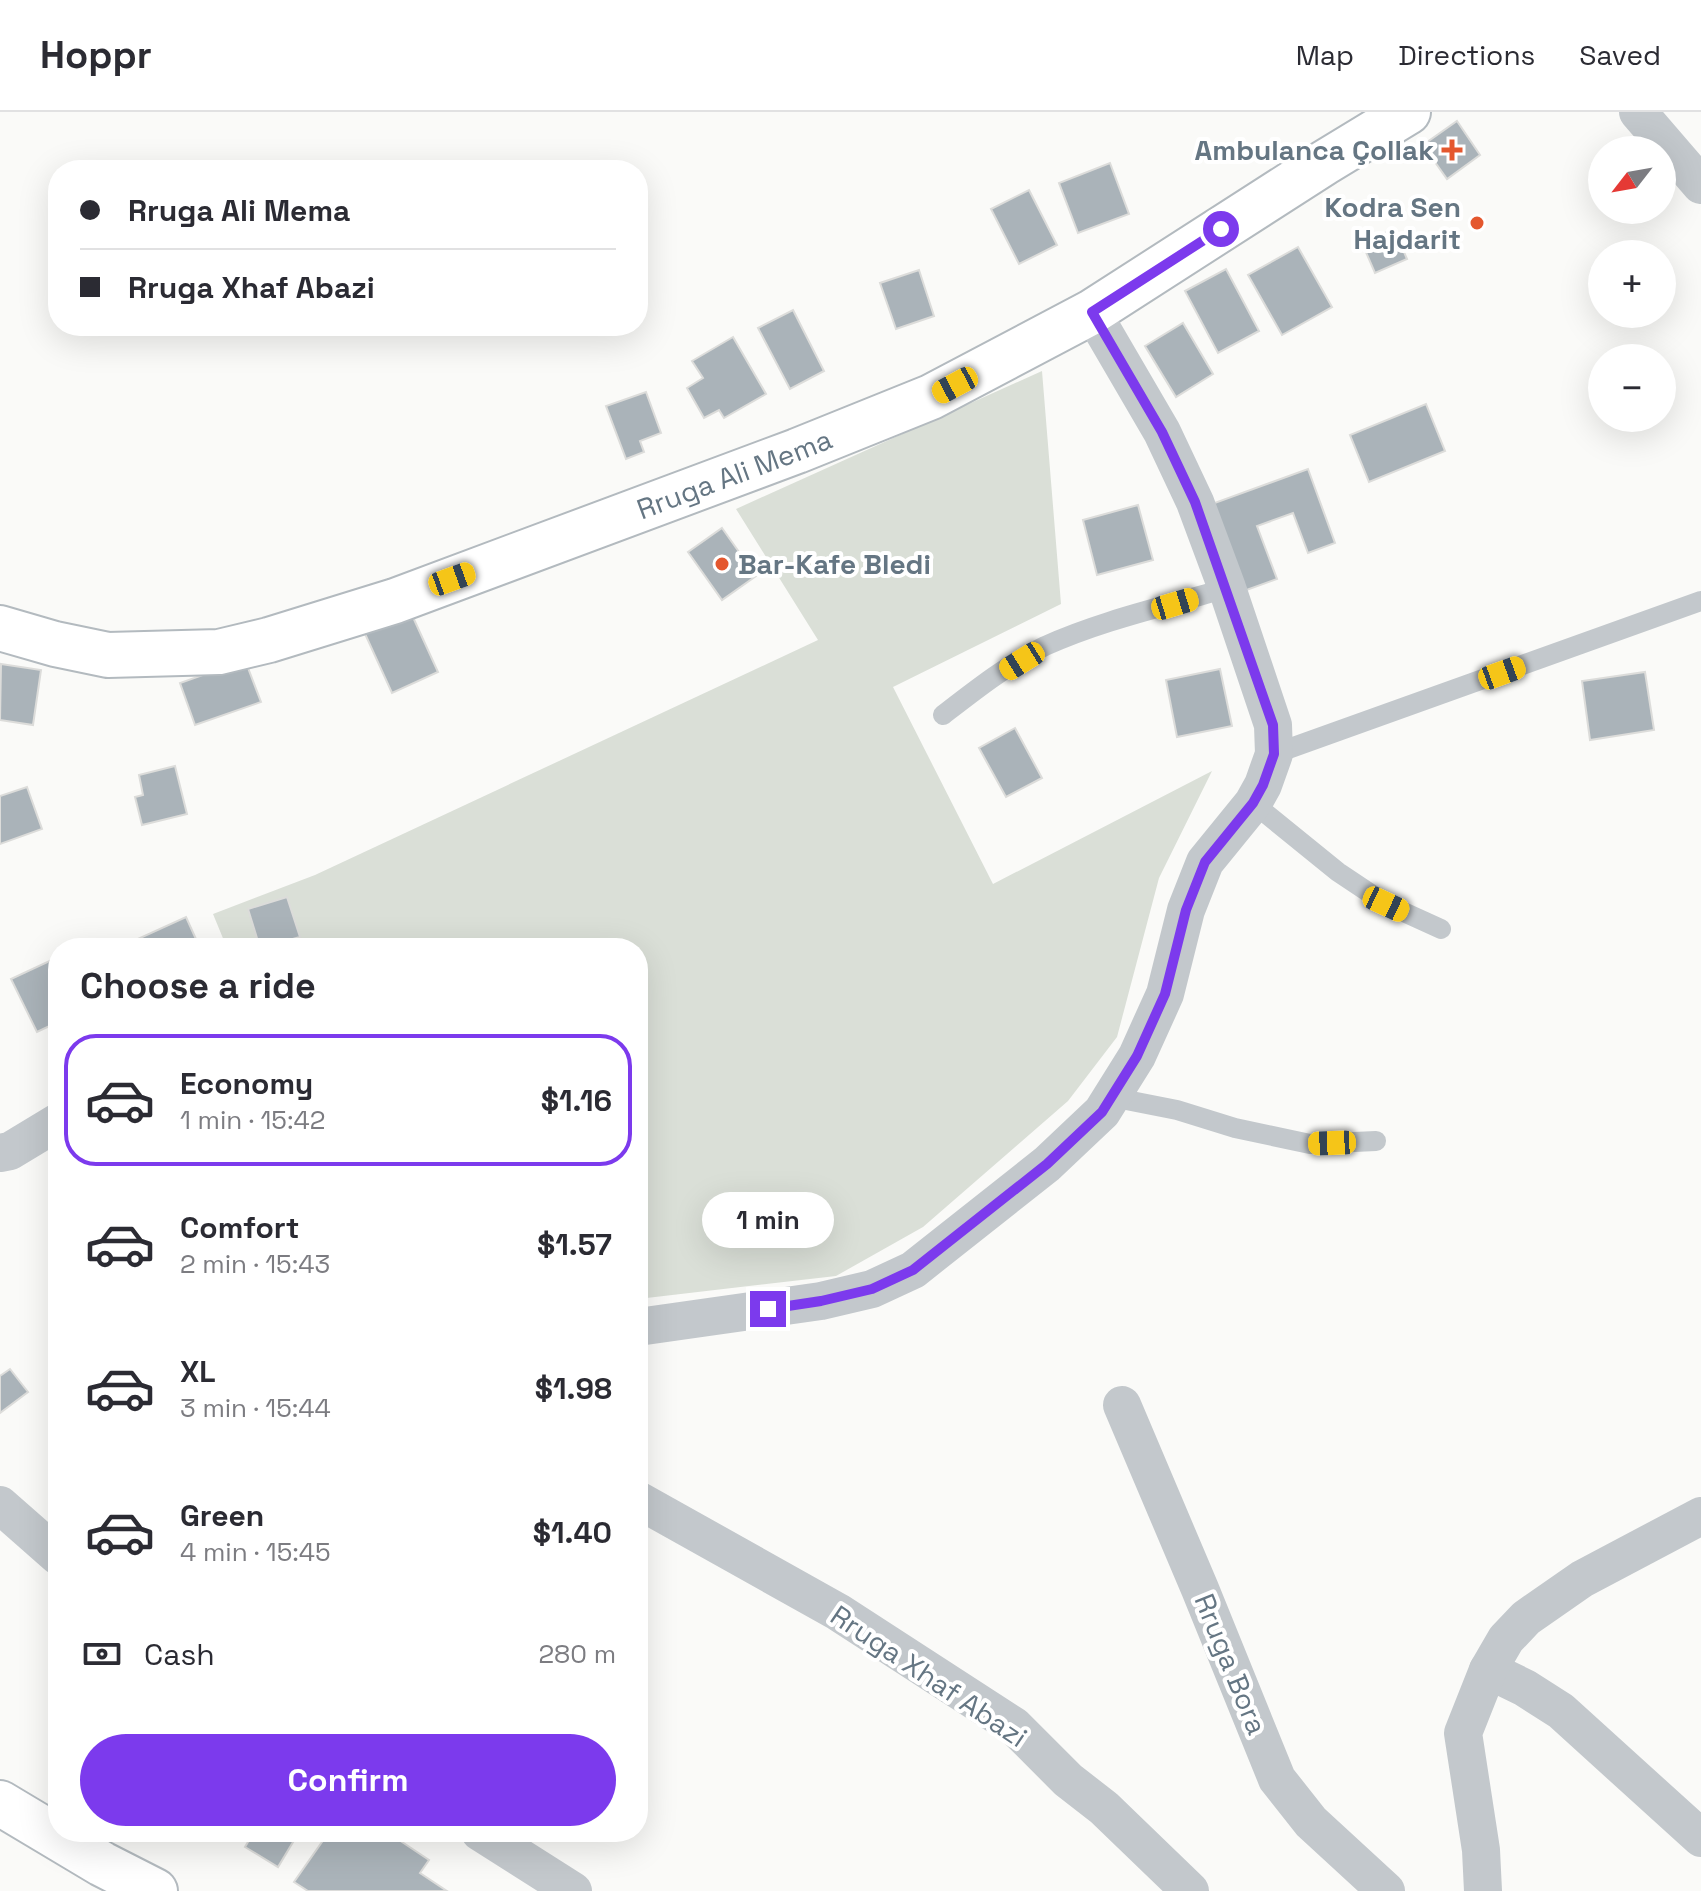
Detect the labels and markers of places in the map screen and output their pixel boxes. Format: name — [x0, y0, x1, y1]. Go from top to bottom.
place label: Ambulanca Çollak — [1195, 132, 1434, 168]
marker: Ambulanca Çollak — [1441, 139, 1463, 161]
place label: Kodra Sen Hajdarit — [1324, 189, 1461, 257]
marker: Kodra Sen Hajdarit — [1468, 214, 1486, 232]
place label: Bar-Kafe Bledi — [738, 546, 931, 582]
marker: Bar-Kafe Bledi — [713, 555, 731, 573]

